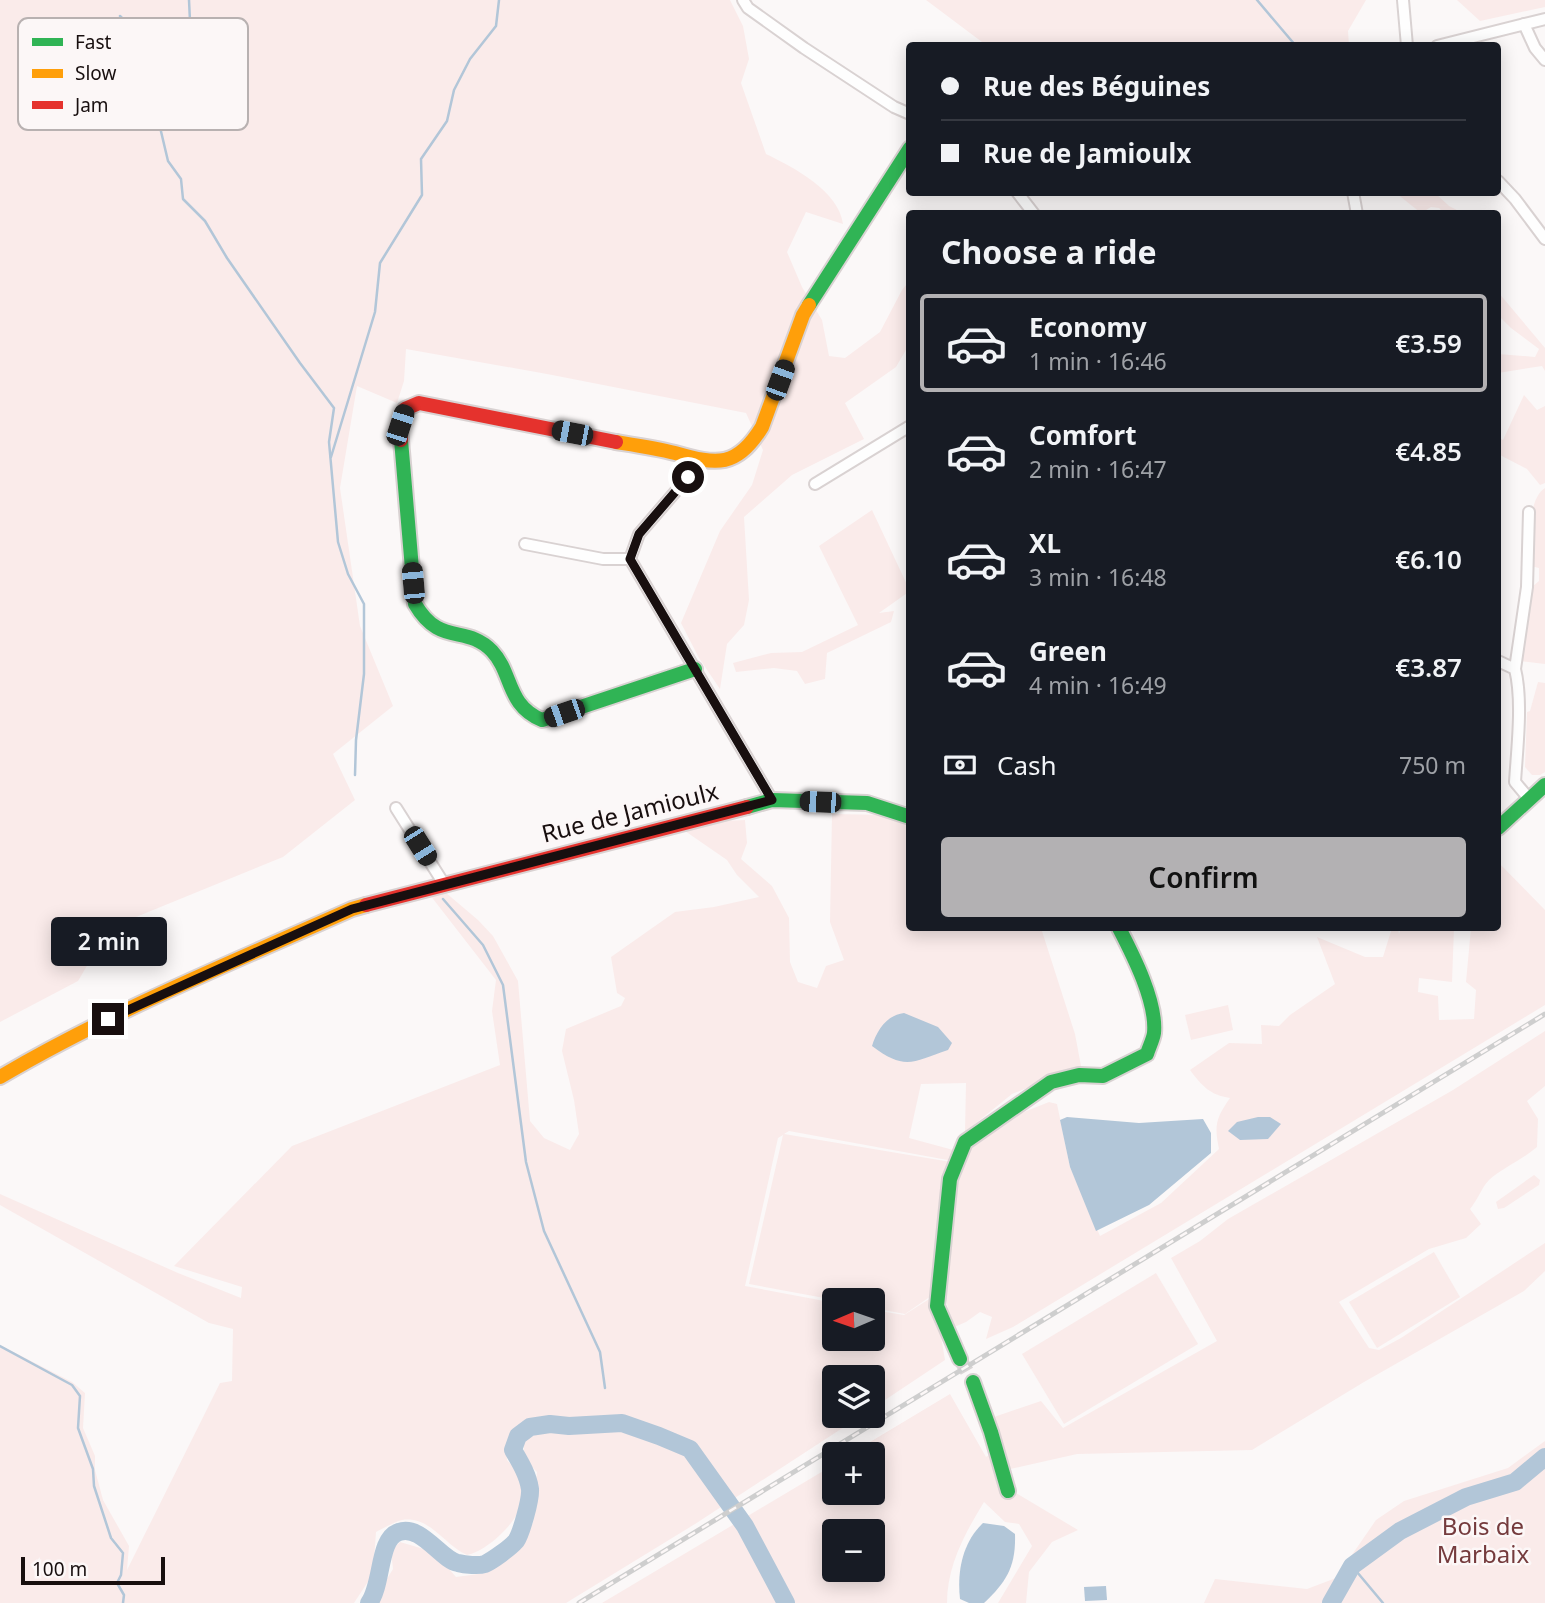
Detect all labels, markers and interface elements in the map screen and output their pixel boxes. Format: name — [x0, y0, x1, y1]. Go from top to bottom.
legend — [18, 18, 248, 130]
text: Fast — [75, 29, 112, 55]
text: Slow — [75, 60, 116, 86]
text: Rue des Béguines — [983, 68, 1210, 104]
text: Jam — [73, 92, 109, 118]
text: Rue de Jamioulx — [983, 135, 1191, 171]
text: Choose a ride — [941, 230, 1157, 273]
text: Economy — [1029, 309, 1147, 345]
icon: car — [945, 312, 1008, 375]
text: €3.59 — [1395, 325, 1462, 361]
text: 1 min · 16:46 — [1029, 345, 1167, 377]
car — [763, 357, 798, 403]
car — [384, 402, 417, 448]
text: Comfort — [1029, 417, 1137, 453]
car — [550, 419, 595, 447]
icon: car — [945, 420, 1008, 483]
text: €4.85 — [1395, 433, 1462, 469]
text: 2 min · 16:47 — [1029, 453, 1167, 485]
route start — [672, 461, 704, 493]
text: XL — [1029, 525, 1061, 561]
icon: car — [945, 528, 1008, 591]
text: €6.10 — [1395, 541, 1462, 577]
car — [401, 561, 426, 605]
text: 3 min · 16:48 — [1029, 561, 1167, 593]
text: Green — [1029, 633, 1107, 669]
icon: car — [945, 636, 1008, 699]
text: €3.87 — [1395, 649, 1462, 685]
text: 4 min · 16:49 — [1029, 669, 1167, 701]
car — [541, 696, 588, 730]
icon: cash — [941, 746, 979, 784]
text: Cash — [997, 747, 1057, 783]
text: 750 m — [1399, 749, 1466, 781]
street label: Rue de Jamioulx — [538, 774, 722, 849]
car — [799, 791, 842, 813]
car — [400, 823, 441, 869]
button: Confirm — [941, 837, 1466, 917]
callout: 2 min — [50, 918, 166, 967]
text: 2 min — [78, 925, 140, 957]
route end — [92, 1003, 124, 1035]
north arrow — [822, 1288, 886, 1351]
map controls — [822, 1288, 885, 1582]
button: layers — [822, 1365, 885, 1428]
button: + — [822, 1442, 885, 1505]
park label: Bois de Marbaix — [1437, 1509, 1529, 1570]
button: − — [822, 1519, 885, 1582]
scale bar — [21, 1554, 164, 1586]
text: 100 m — [32, 1556, 87, 1582]

